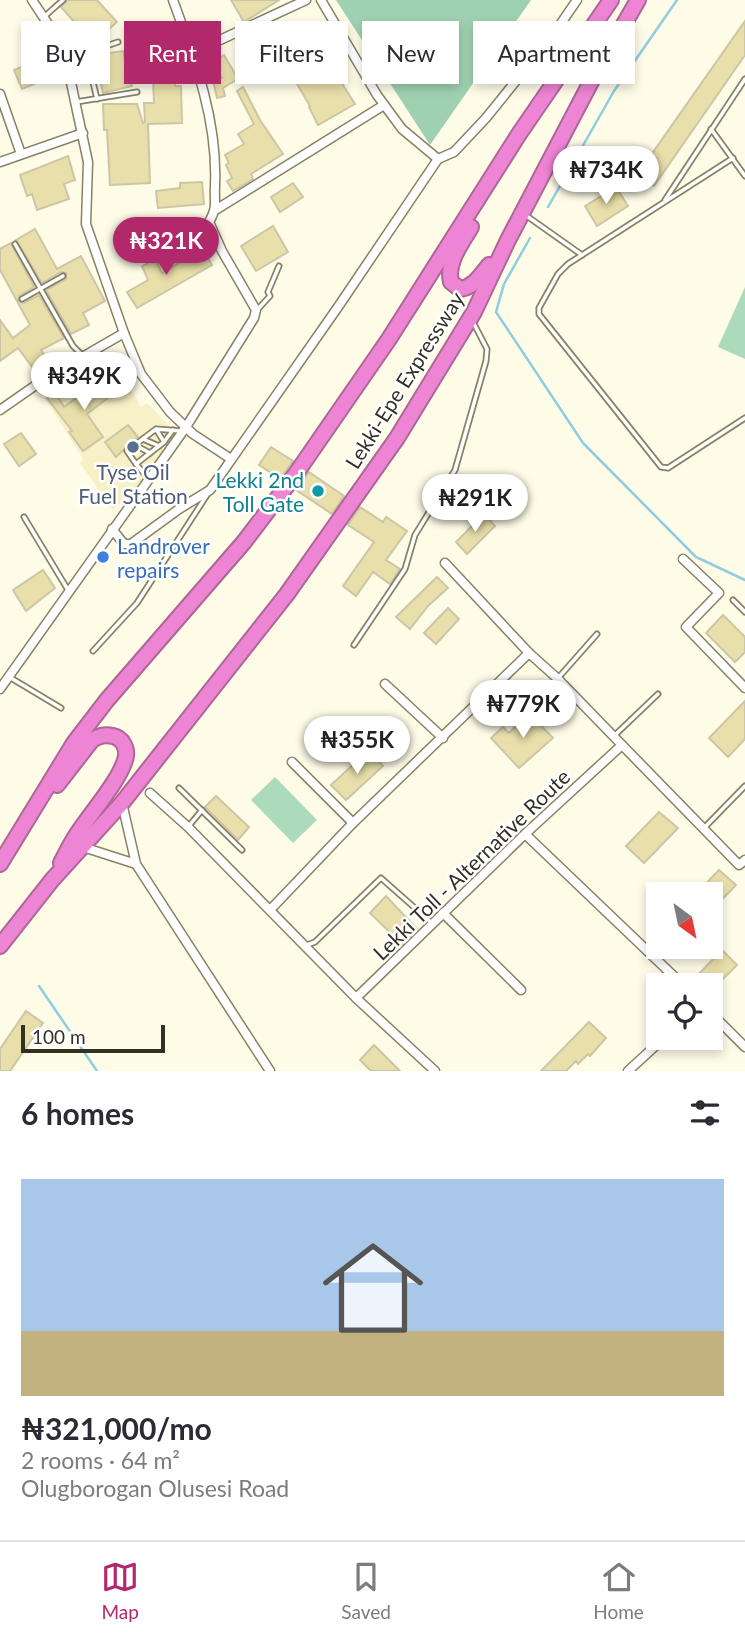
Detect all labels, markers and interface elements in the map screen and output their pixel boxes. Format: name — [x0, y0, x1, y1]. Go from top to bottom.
chip: Buy — [21, 21, 110, 84]
chip: Rent — [124, 21, 221, 84]
chip: Filters — [235, 21, 348, 84]
chip: New — [362, 21, 459, 84]
chip: Apartment — [473, 21, 635, 84]
pin: ₦734K — [557, 146, 655, 206]
text: ₦734K — [569, 155, 643, 183]
pin: ₦321K — [117, 218, 215, 277]
text: ₦321K — [129, 226, 203, 254]
street label: Lekki-Epe Expressway — [339, 287, 469, 473]
pin: ₦349K — [35, 352, 133, 412]
text: ₦349K — [47, 361, 121, 389]
marker: Tyse Oil Fuel Station — [125, 439, 141, 455]
place label: Tyse Oil Fuel Station — [78, 459, 188, 508]
place label: Lekki 2nd Toll Gate — [215, 467, 304, 516]
pin: ₦291K — [426, 475, 524, 534]
marker: Lekki 2nd Toll Gate — [310, 483, 326, 499]
text: ₦291K — [438, 483, 512, 511]
place label: Landrover repairs — [117, 533, 210, 582]
marker: Landrover repairs — [95, 549, 111, 565]
pin: ₦779K — [474, 680, 572, 740]
text: ₦779K — [486, 689, 560, 717]
pin: ₦355K — [308, 716, 406, 776]
text: ₦355K — [320, 725, 394, 753]
street label: Lekki Toll - Alternative Route — [367, 763, 575, 965]
north arrow — [646, 882, 723, 959]
map controls — [646, 882, 723, 1050]
button: locate — [646, 973, 723, 1050]
scale bar — [21, 1022, 164, 1054]
text: 100 m — [32, 1025, 86, 1048]
icon: filters — [686, 1094, 724, 1132]
text: 6 homes — [21, 1095, 134, 1131]
icon: home — [310, 1225, 436, 1351]
text: ₦321,000/mo — [21, 1410, 212, 1446]
text: 2 rooms · 64 m² — [21, 1446, 180, 1474]
text: Olugborogan Olusesi Road — [21, 1474, 289, 1502]
tab: Map — [101, 1558, 139, 1623]
tab: Saved — [341, 1558, 391, 1623]
tab: Home — [593, 1558, 644, 1623]

